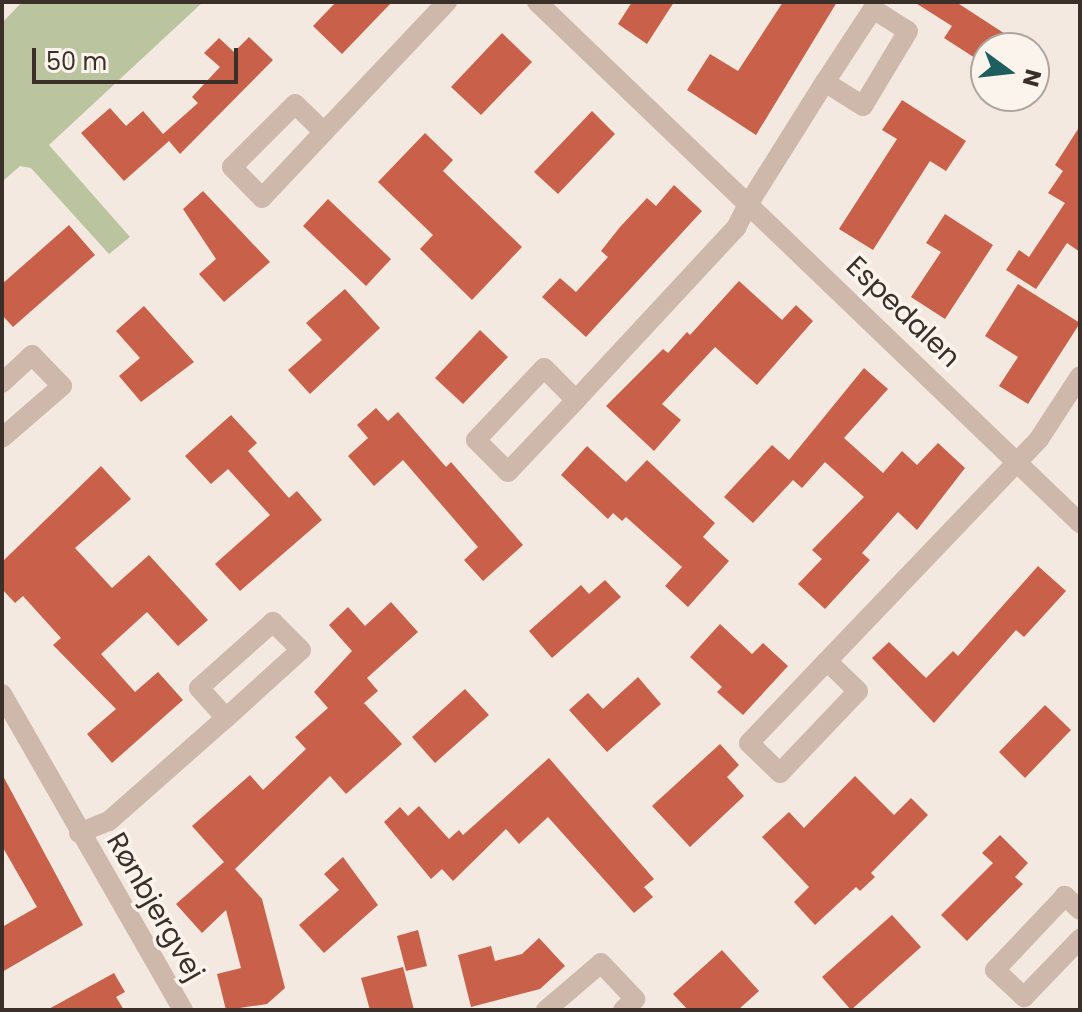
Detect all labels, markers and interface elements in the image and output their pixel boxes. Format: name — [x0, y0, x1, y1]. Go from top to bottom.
scale bar — [36, 32, 242, 82]
north arrow — [970, 32, 1050, 112]
text: 50 m — [46, 45, 107, 78]
text: N — [1015, 66, 1049, 90]
street label: Espedalen — [839, 249, 967, 375]
street label: Rønbjergvej — [99, 827, 211, 987]

